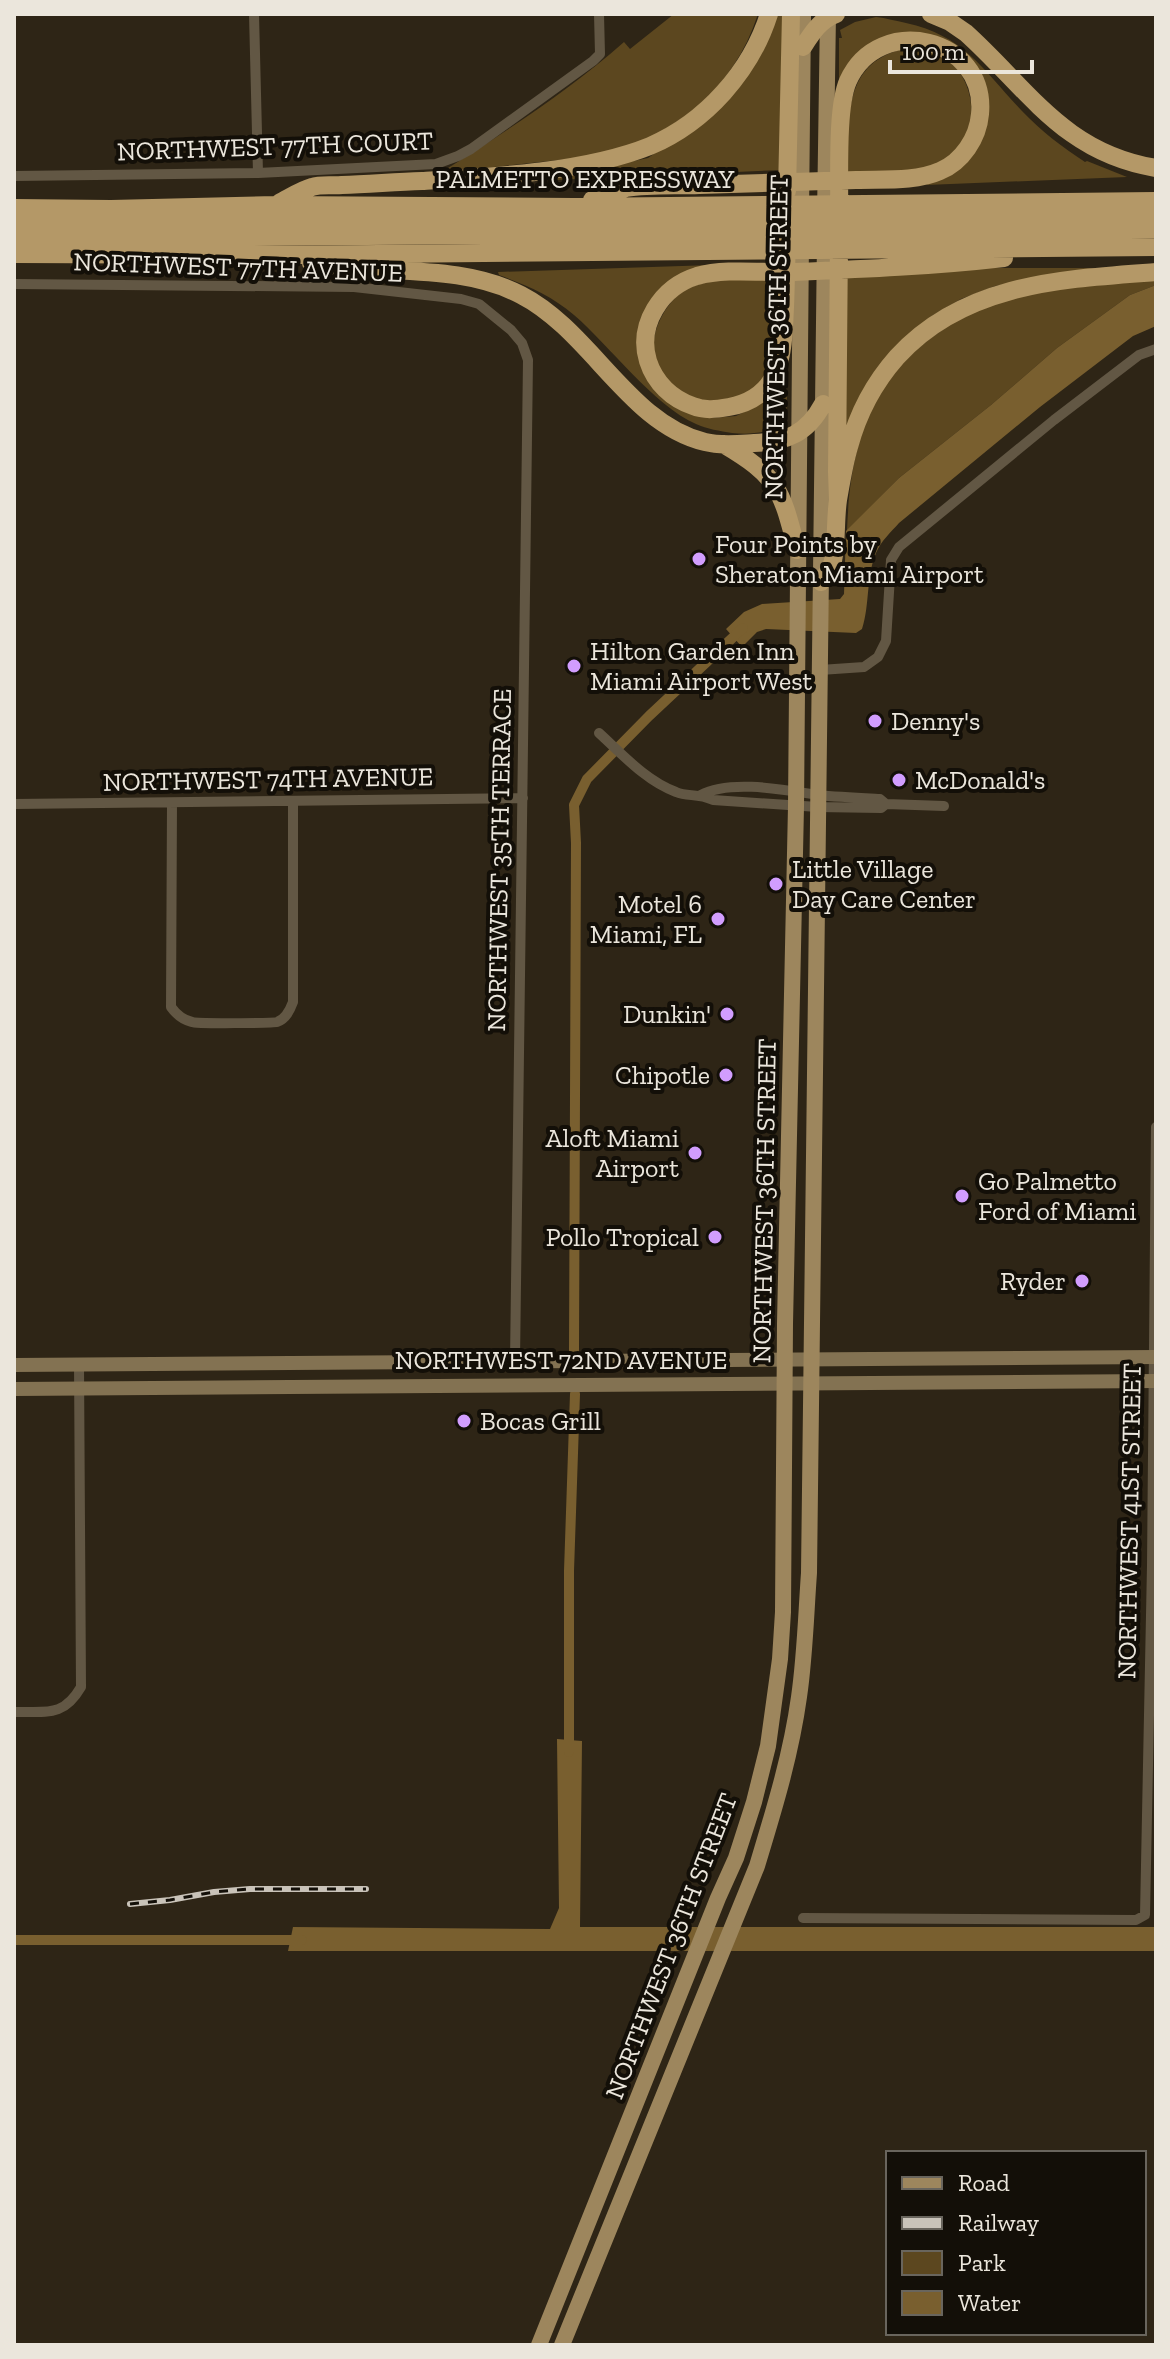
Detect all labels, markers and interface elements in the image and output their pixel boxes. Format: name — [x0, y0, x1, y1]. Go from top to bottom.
scale bar — [890, 24, 1032, 74]
text: 100 m — [902, 37, 965, 66]
street label: NORTHWEST 77TH COURT — [116, 124, 434, 168]
street label: PALMETTO EXPRESSWAY — [436, 163, 734, 195]
street label: NORTHWEST 36TH STREET — [757, 174, 795, 500]
street label: NORTHWEST 77TH AVENUE — [73, 245, 403, 289]
place label: Four Points by Sheraton Miami Airport — [715, 528, 984, 590]
marker: Four Points by Sheraton Miami Airport — [690, 550, 708, 568]
place label: Hilton Garden Inn Miami Airport West — [590, 635, 813, 697]
marker: Hilton Garden Inn Miami Airport West — [565, 657, 583, 675]
street label: NORTHWEST 35TH TERRACE — [480, 688, 518, 1032]
place label: Denny's — [891, 705, 980, 737]
marker: Denny's — [866, 712, 884, 730]
street label: NORTHWEST 74TH AVENUE — [103, 760, 433, 798]
place label: McDonald's — [915, 764, 1045, 796]
marker: McDonald's — [890, 771, 908, 789]
place label: Little Village Day Care Center — [792, 853, 976, 915]
marker: Little Village Day Care Center — [767, 875, 785, 893]
place label: Motel 6 Miami, FL — [590, 888, 702, 950]
marker: Motel 6 Miami, FL — [709, 910, 727, 928]
place label: Dunkin' — [623, 998, 711, 1030]
marker: Dunkin' — [718, 1005, 736, 1023]
street label: NORTHWEST 36TH STREET — [745, 1038, 783, 1364]
place label: Chipotle — [615, 1059, 710, 1091]
marker: Chipotle — [717, 1066, 735, 1084]
place label: Aloft Miami Airport — [546, 1122, 679, 1184]
marker: Aloft Miami Airport — [686, 1144, 704, 1162]
place label: Go Palmetto Ford of Miami — [978, 1165, 1136, 1227]
marker: Go Palmetto Ford of Miami — [953, 1187, 971, 1205]
place label: Pollo Tropical — [546, 1221, 699, 1253]
marker: Pollo Tropical — [706, 1228, 724, 1246]
place label: Ryder — [1000, 1265, 1066, 1297]
marker: Ryder — [1073, 1272, 1091, 1290]
street label: NORTHWEST 72ND AVENUE — [395, 1344, 727, 1376]
street label: NORTHWEST 41ST STREET — [1110, 1363, 1148, 1679]
place label: Bocas Grill — [480, 1405, 601, 1437]
marker: Bocas Grill — [455, 1412, 473, 1430]
street label: NORTHWEST 36TH STREET — [598, 1789, 744, 2103]
legend — [886, 2151, 1146, 2335]
text: Road — [958, 2168, 1010, 2197]
text: Railway — [958, 2208, 1040, 2237]
text: Park — [958, 2248, 1006, 2277]
text: Water — [958, 2288, 1021, 2317]

